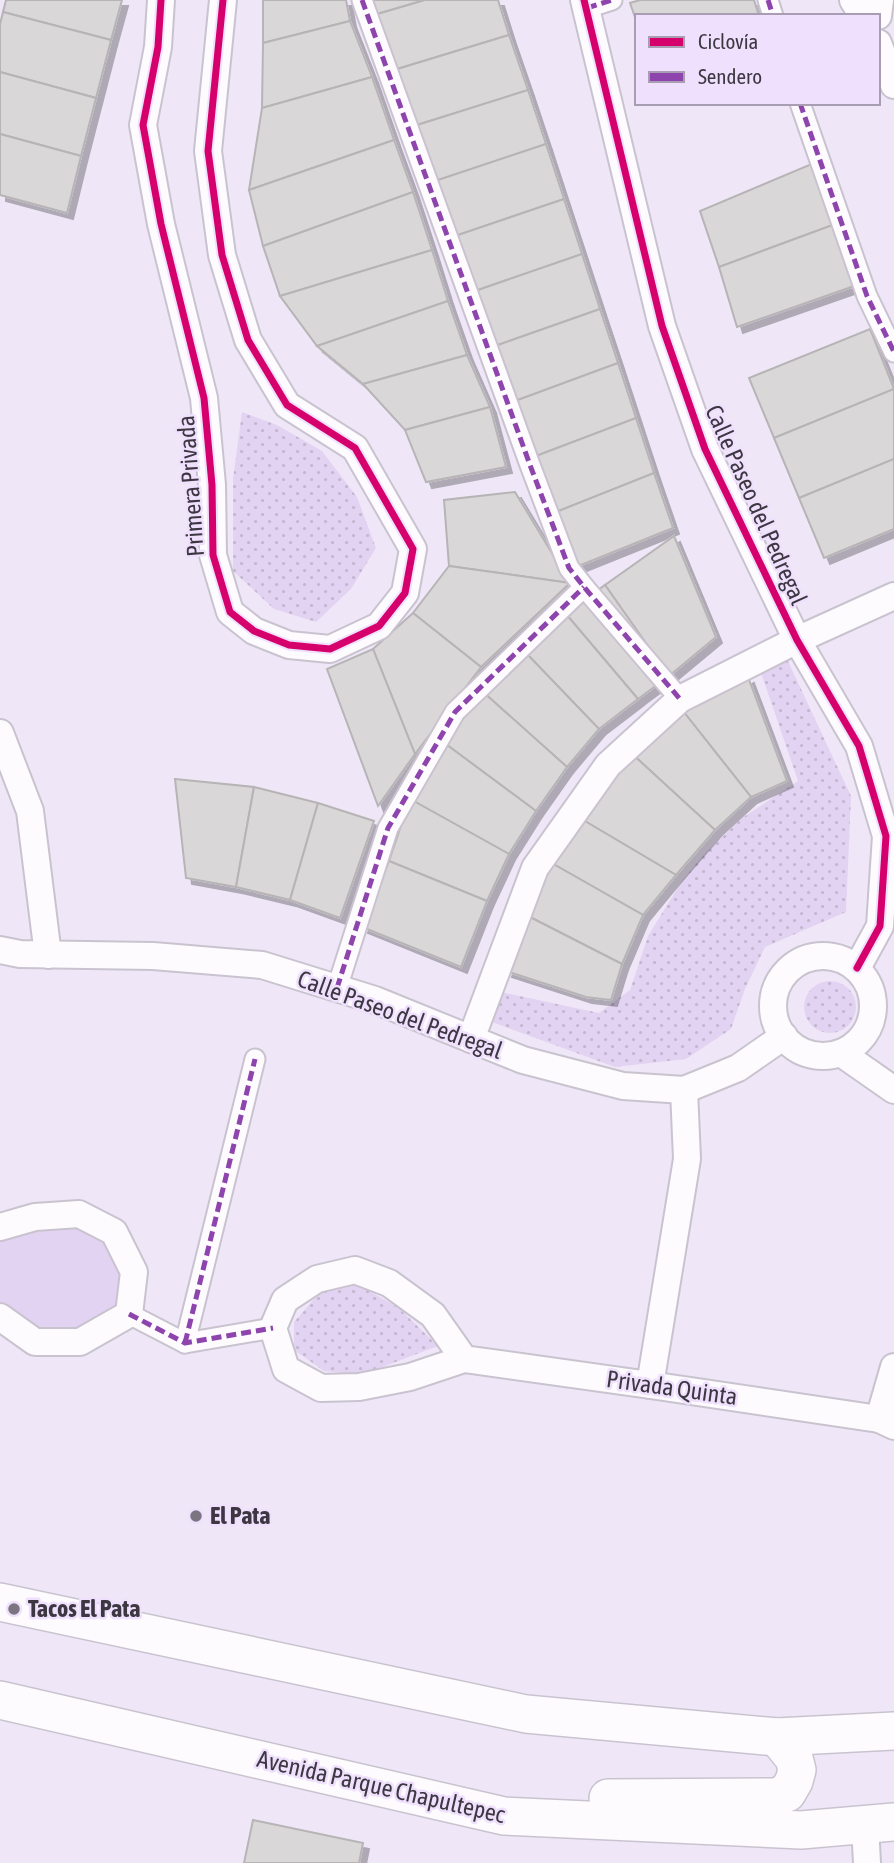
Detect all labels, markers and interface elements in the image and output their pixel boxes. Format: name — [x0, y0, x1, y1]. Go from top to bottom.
legend — [635, 14, 880, 105]
text: Ciclovía — [698, 29, 758, 53]
text: Sendero — [698, 64, 762, 88]
street label: Calle Paseo del Pedregal — [700, 401, 813, 609]
street label: Primera Privada — [172, 415, 209, 557]
street label: Calle Paseo del Pedregal — [294, 965, 507, 1064]
street label: Privada Quinta — [605, 1365, 739, 1410]
place label: El Pata — [210, 1502, 270, 1529]
marker: El Pata — [188, 1508, 204, 1524]
place label: Tacos El Pata — [28, 1595, 140, 1622]
marker: Tacos El Pata — [6, 1601, 22, 1617]
street label: Avenida Parque Chapultepec — [255, 1745, 508, 1828]

